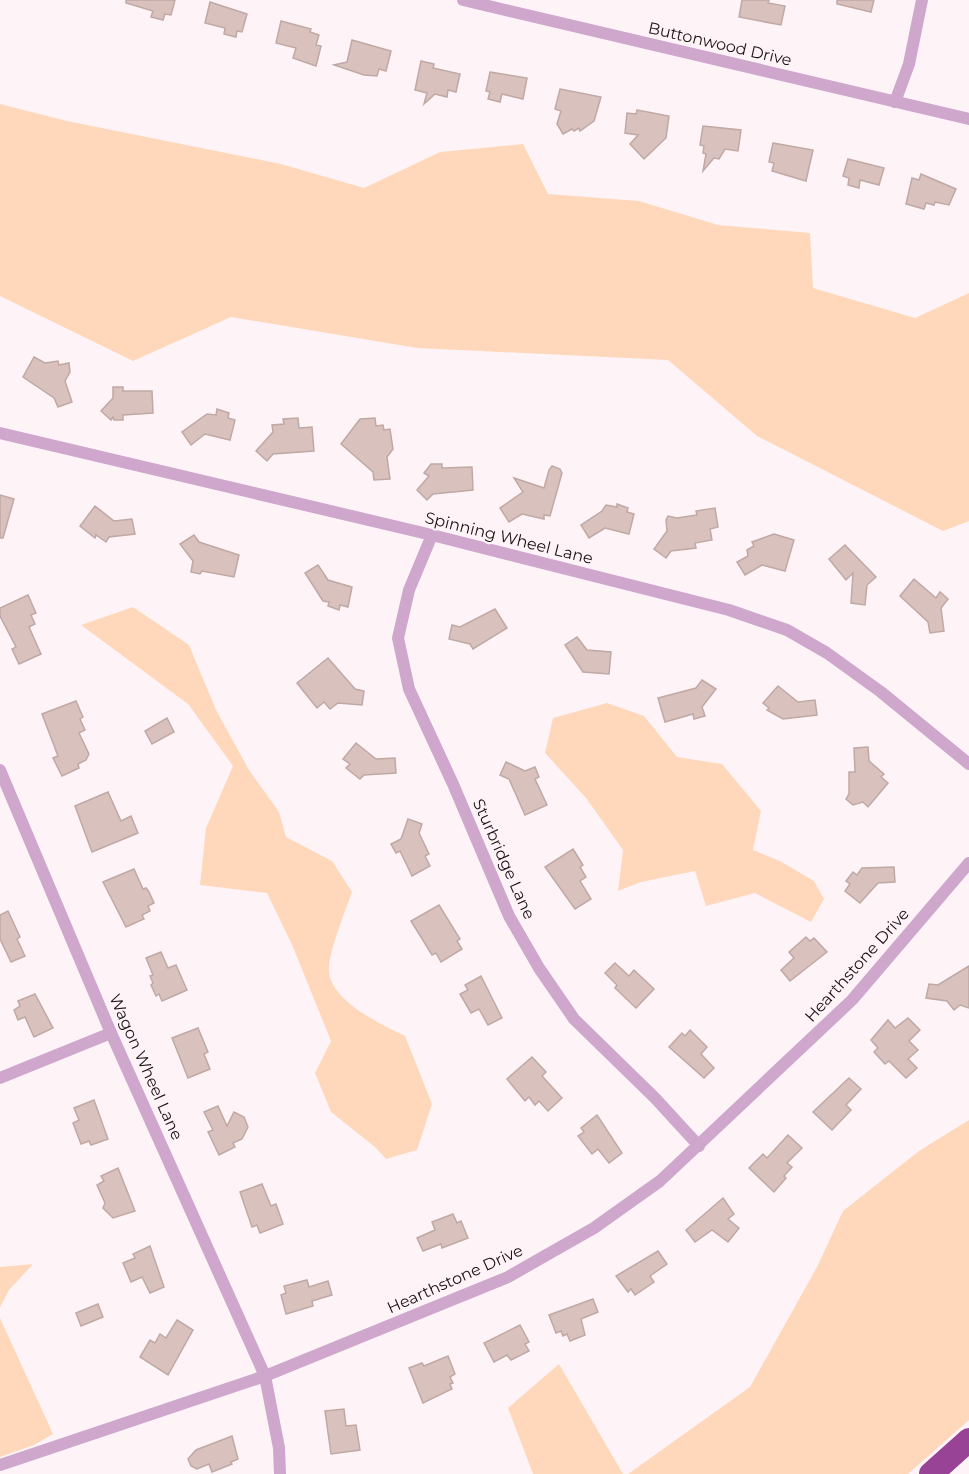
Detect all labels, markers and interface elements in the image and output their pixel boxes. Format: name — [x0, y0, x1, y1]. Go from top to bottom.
street label: Buttonwood Drive — [646, 18, 794, 70]
street label: Spinning Wheel Lane — [423, 508, 595, 568]
street label: Sturbridge Lane — [469, 796, 539, 922]
street label: Hearthstone Drive — [801, 904, 913, 1026]
street label: Wagon Wheel Lane — [105, 991, 187, 1143]
street label: Hearthstone Drive — [384, 1241, 526, 1317]

